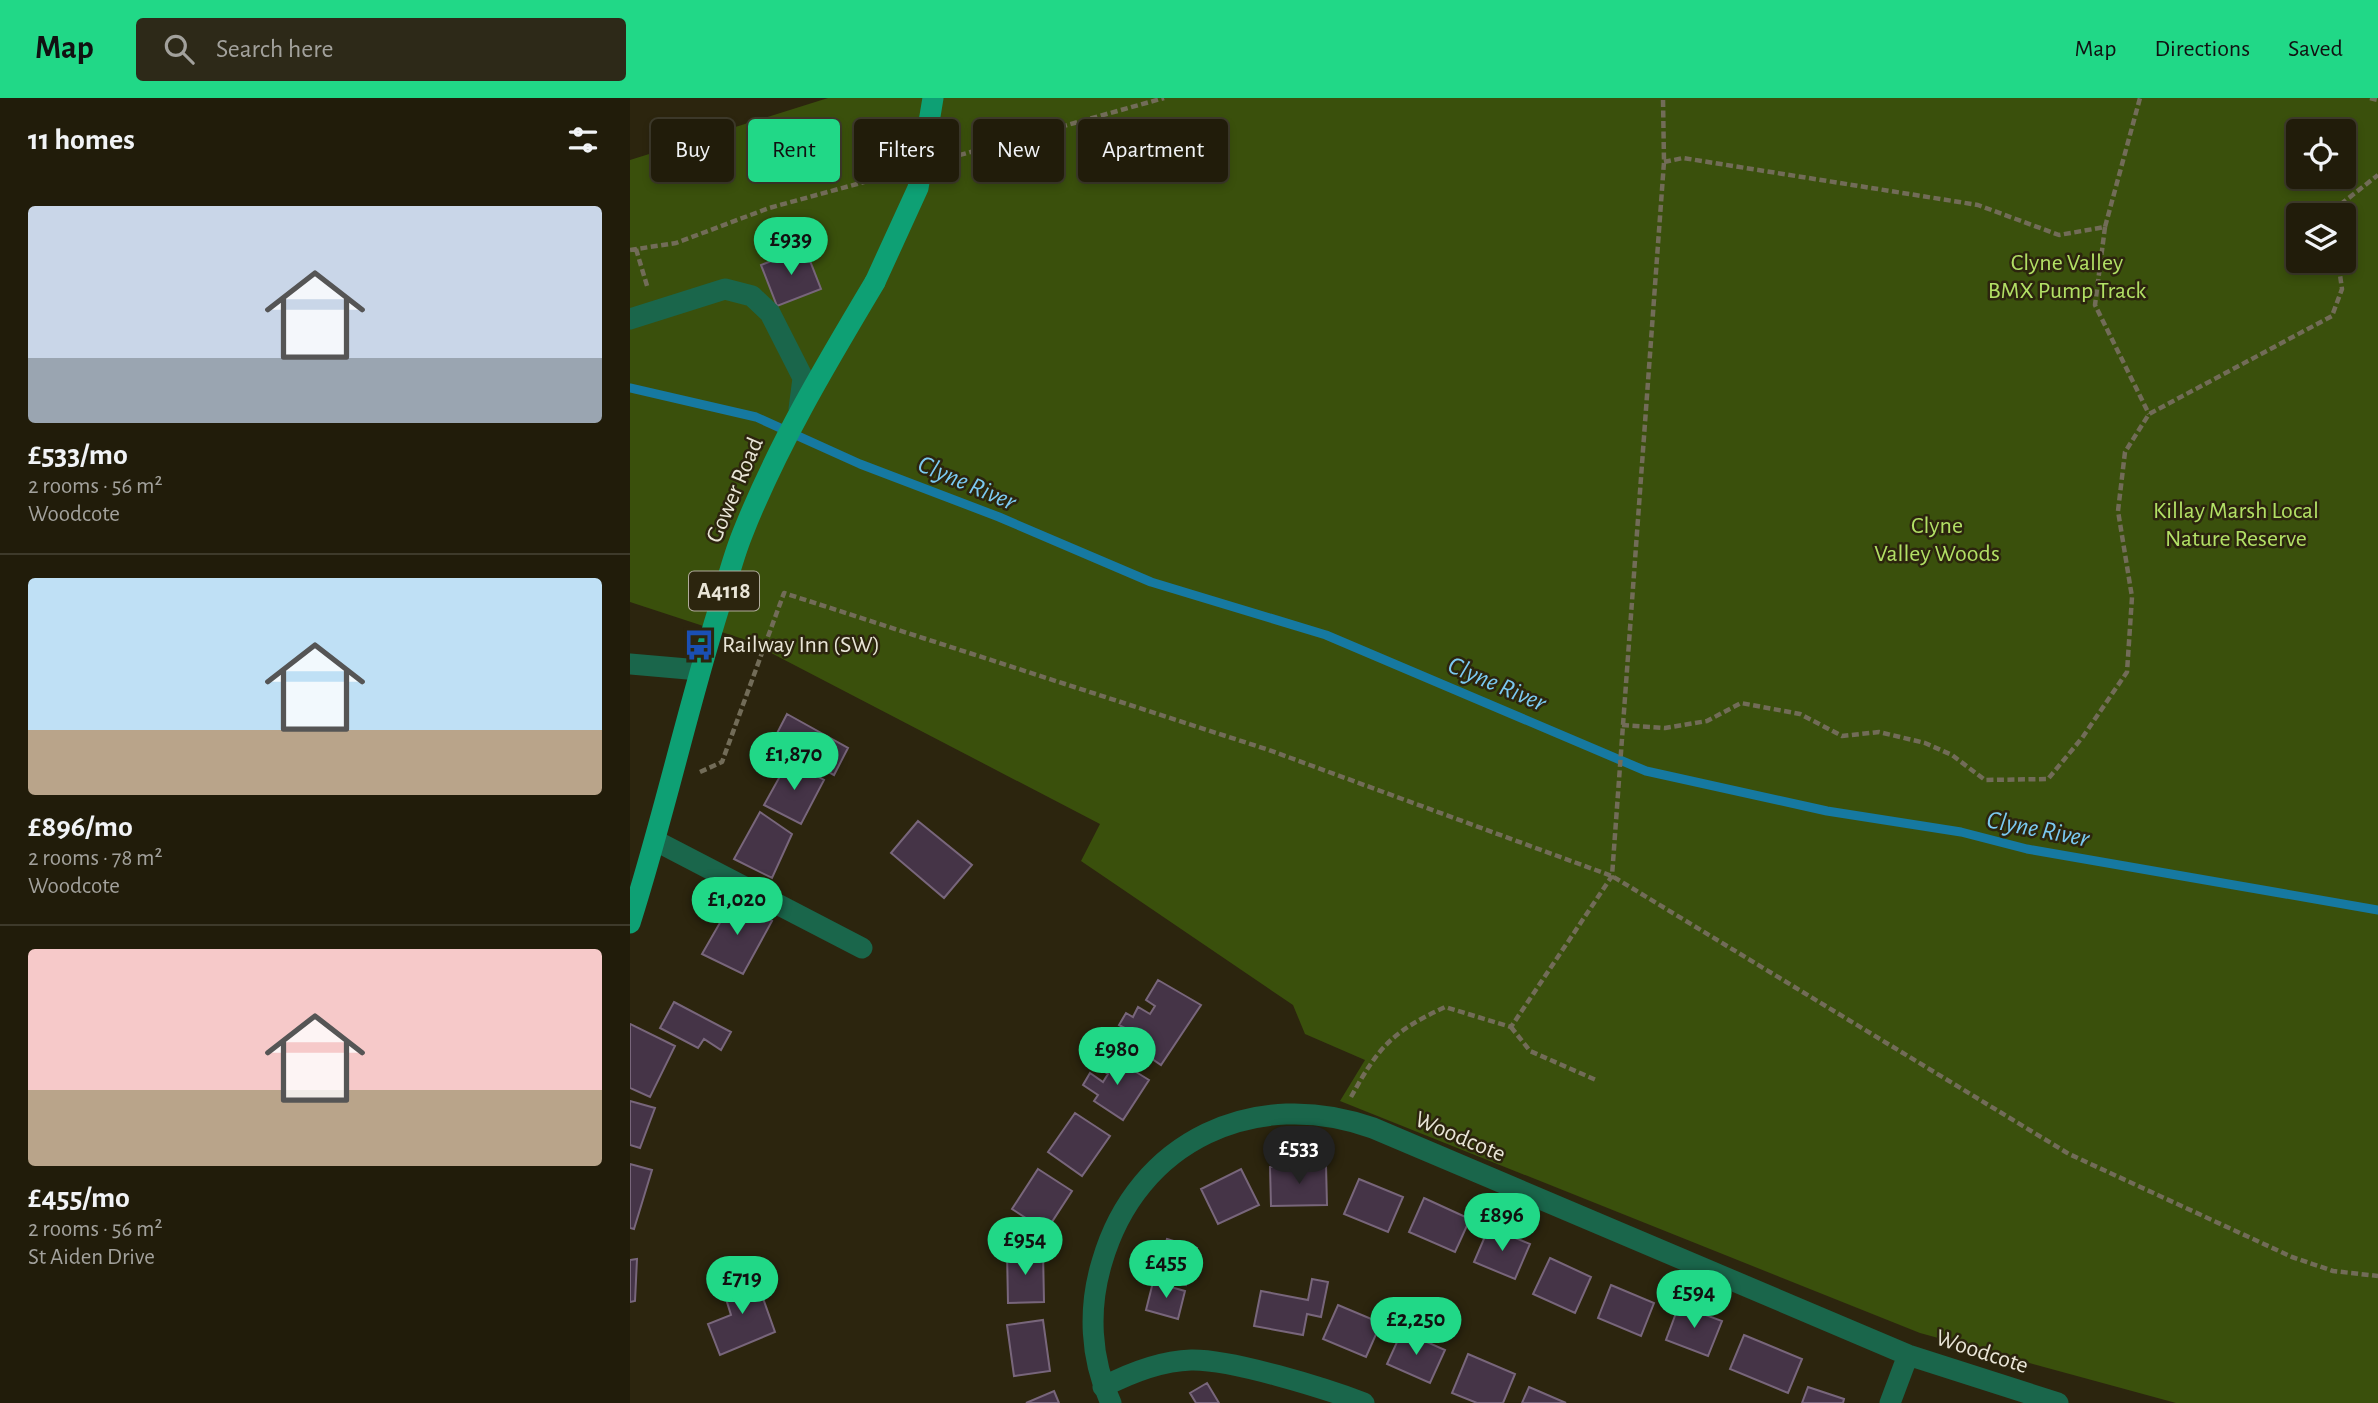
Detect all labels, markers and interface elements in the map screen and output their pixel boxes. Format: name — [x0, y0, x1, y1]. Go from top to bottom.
search box — [136, 18, 626, 81]
icon: search — [160, 30, 198, 68]
text: Map — [35, 32, 94, 65]
text: Search here — [216, 36, 334, 62]
text: Map — [2074, 37, 2116, 61]
text: Directions — [2154, 37, 2250, 61]
text: Saved — [2288, 37, 2343, 61]
chip: Buy — [651, 119, 734, 182]
chip: Rent — [748, 119, 840, 182]
chip: Filters — [854, 119, 959, 182]
chip: New — [973, 119, 1064, 182]
chip: Apartment — [1078, 119, 1228, 182]
map controls — [2286, 119, 2356, 273]
button: locate — [2286, 119, 2356, 189]
icon: filters — [564, 121, 602, 159]
text: 11 homes — [28, 125, 135, 155]
button: layers — [2286, 203, 2356, 273]
pin: £939 — [750, 218, 832, 277]
text: £939 — [770, 228, 812, 251]
park label: Clyne Valley BMX Pump Track — [1988, 251, 2146, 303]
icon: home — [252, 252, 378, 378]
street label: Gower Road — [702, 434, 768, 546]
text: £533/mo — [28, 440, 128, 470]
water label: Clyne River — [914, 451, 1021, 516]
text: 2 rooms · 56 m² — [28, 475, 162, 498]
park label: Killay Marsh Local Nature Reserve — [2153, 499, 2319, 551]
text: Woodcote — [28, 503, 120, 526]
park label: Clyne Valley Woods — [1874, 514, 2000, 566]
road number: A4118 — [689, 572, 759, 610]
icon: home — [252, 624, 378, 750]
bus stop icon: Railway Inn (SW) — [682, 628, 716, 662]
place label: Railway Inn (SW) — [722, 633, 880, 657]
water label: Clyne River — [1444, 652, 1551, 717]
pin: £1,870 — [737, 732, 851, 792]
text: £1,870 — [765, 743, 823, 766]
water label: Clyne River — [1985, 806, 2093, 852]
text: £896/mo — [28, 812, 133, 842]
text: 2 rooms · 78 m² — [28, 847, 163, 870]
text: Woodcote — [28, 875, 120, 898]
pin: £1,020 — [680, 878, 794, 937]
text: £1,020 — [708, 888, 766, 911]
icon: home — [252, 995, 378, 1121]
pin: £980 — [1076, 1028, 1158, 1087]
text: £980 — [1095, 1038, 1139, 1061]
street label: Woodcote — [1411, 1107, 1509, 1167]
pin: £533 — [1258, 1126, 1340, 1186]
text: £533 — [1279, 1137, 1319, 1160]
text: £455/mo — [28, 1183, 130, 1213]
pin: £896 — [1461, 1194, 1543, 1253]
text: £896 — [1480, 1204, 1524, 1227]
text: 2 rooms · 56 m² — [28, 1218, 162, 1241]
pin: £954 — [984, 1218, 1066, 1277]
text: £954 — [1004, 1228, 1046, 1251]
pin: £455 — [1125, 1240, 1207, 1300]
text: St Aiden Drive — [28, 1246, 155, 1269]
text: £455 — [1145, 1251, 1187, 1274]
pin: £719 — [701, 1256, 783, 1316]
text: £719 — [722, 1267, 762, 1290]
pin: £594 — [1653, 1270, 1735, 1330]
text: £594 — [1673, 1281, 1715, 1304]
pin: £2,250 — [1359, 1298, 1473, 1357]
text: £2,250 — [1386, 1308, 1446, 1331]
street label: Woodcote — [1933, 1326, 2031, 1378]

